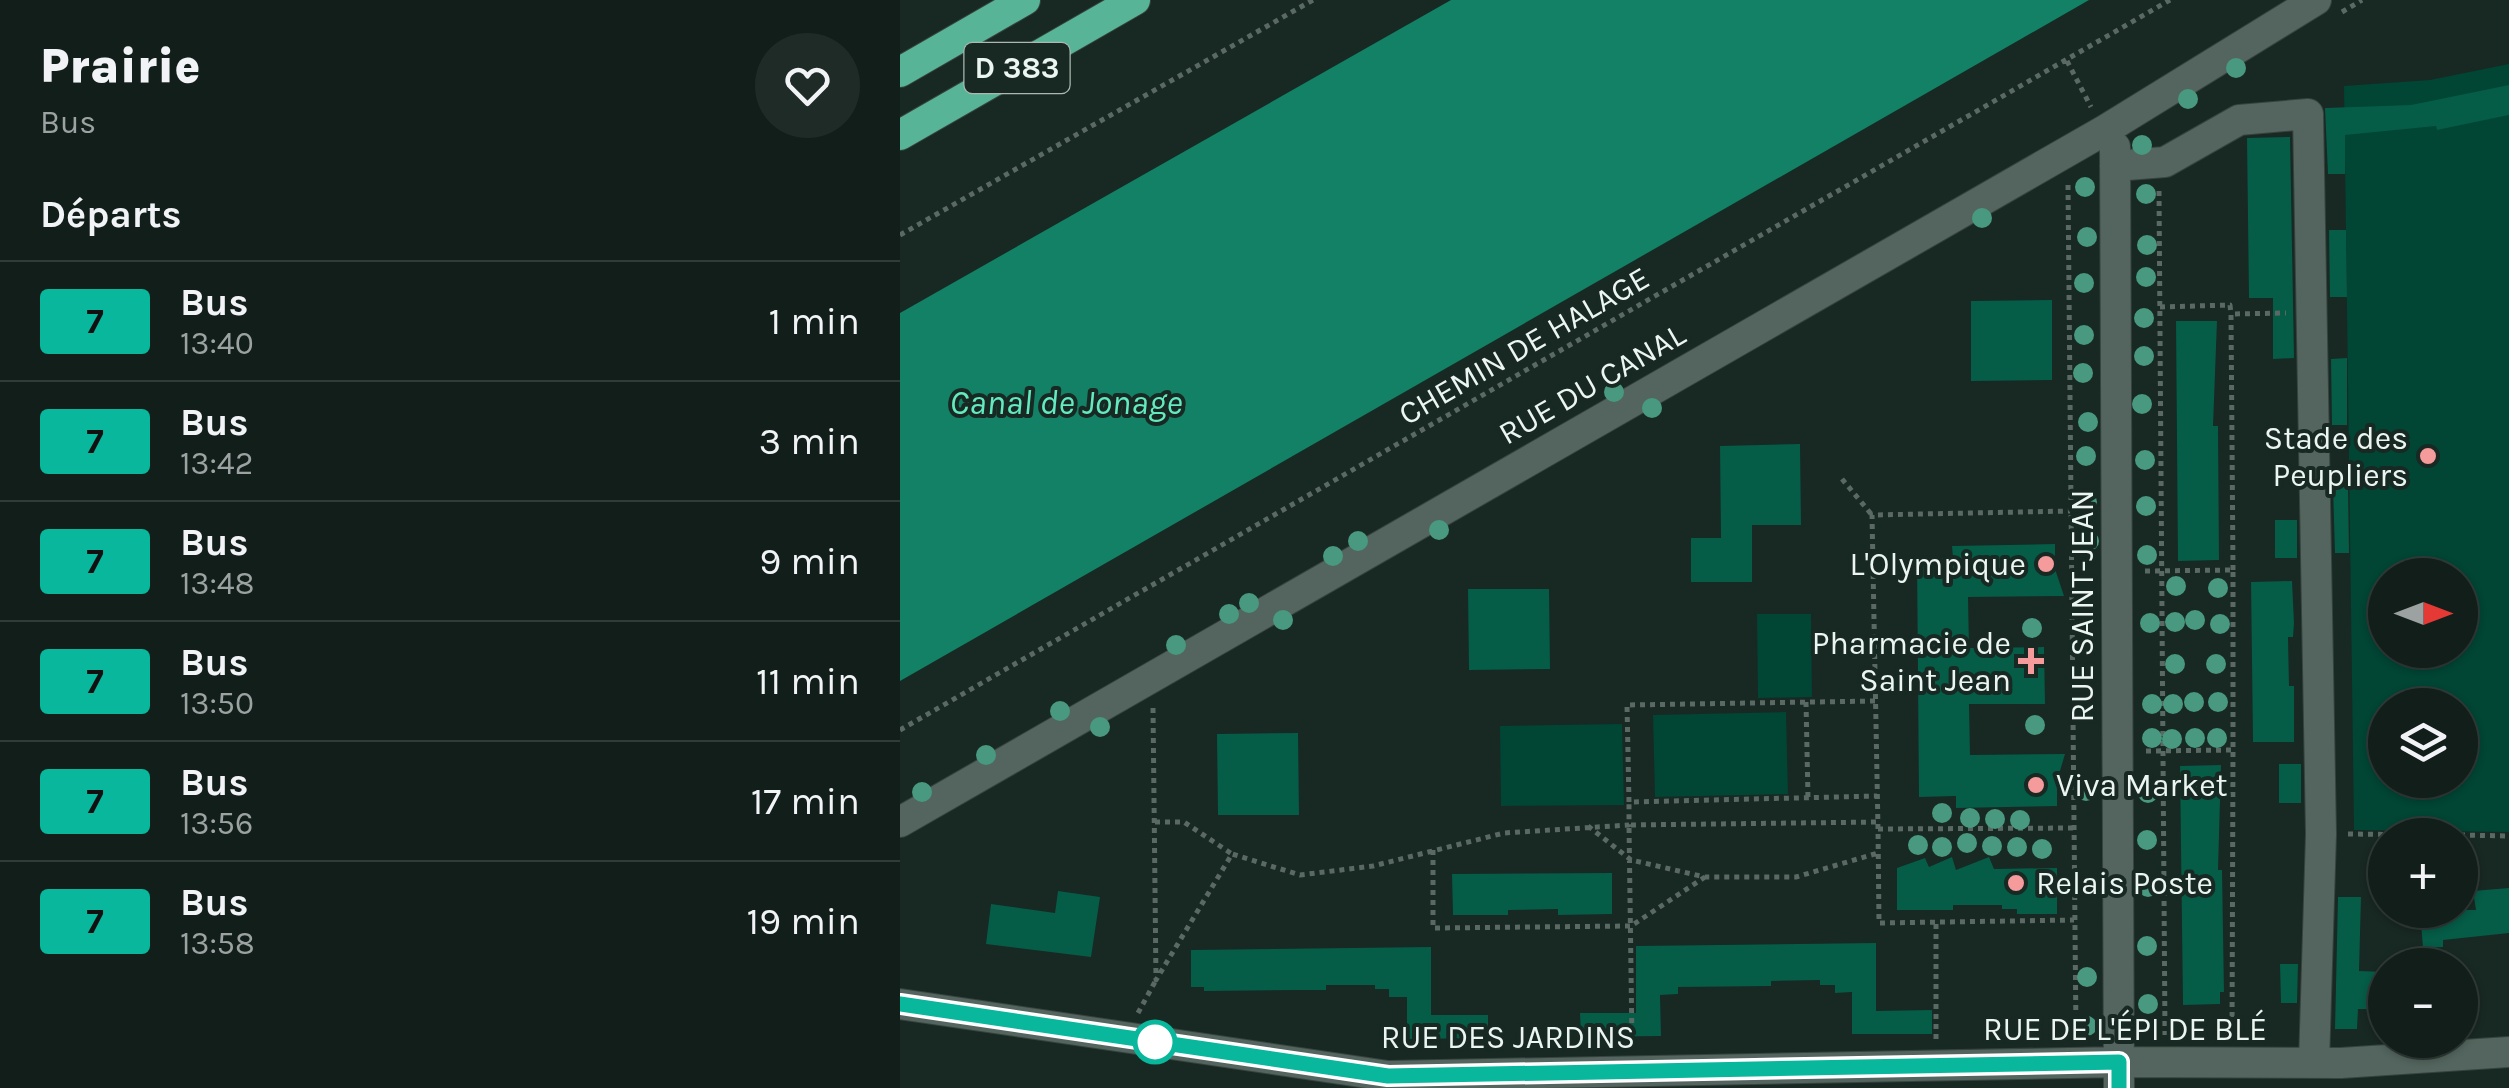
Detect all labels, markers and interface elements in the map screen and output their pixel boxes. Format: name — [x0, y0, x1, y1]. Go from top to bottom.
button: heart — [755, 33, 860, 138]
text: Prairie — [40, 38, 201, 94]
road number: D 383 — [964, 43, 1070, 93]
text: Bus — [40, 104, 96, 141]
text: Départs — [40, 192, 182, 237]
street label: CHEMIN DE HALAGE — [1392, 259, 1656, 433]
text: Bus — [180, 280, 249, 325]
text: 1 min — [769, 299, 860, 344]
text: 7 — [86, 301, 104, 342]
street label: RUE DU CANAL — [1492, 316, 1692, 452]
text: 13:40 — [180, 325, 254, 362]
water label: Canal de Jonage — [950, 382, 1182, 423]
text: Bus — [180, 400, 249, 445]
text: 3 min — [759, 419, 860, 464]
place label: Stade des Peupliers — [2264, 420, 2408, 494]
text: 7 — [86, 421, 104, 462]
text: 13:42 — [180, 445, 253, 482]
marker: Stade des Peupliers — [2417, 445, 2439, 467]
street label: RUE SAINT-JEAN — [2064, 490, 2101, 722]
text: Bus — [180, 520, 249, 565]
text: 9 min — [759, 539, 860, 584]
text: 7 — [86, 541, 104, 582]
place label: L'Olympique — [1850, 546, 2026, 583]
marker: L'Olympique — [2035, 553, 2057, 575]
north arrow — [2368, 558, 2478, 668]
map controls — [2368, 558, 2478, 1058]
text: 13:48 — [180, 565, 254, 602]
place label: Pharmacie de Saint Jean — [1812, 625, 2011, 699]
text: Bus — [180, 640, 249, 685]
marker: Pharmacie de Saint Jean — [2020, 650, 2042, 672]
text: 11 min — [756, 659, 860, 704]
text: 7 — [86, 661, 104, 702]
text: 13:50 — [180, 685, 254, 722]
button: layers — [2368, 688, 2478, 798]
text: Bus — [180, 760, 249, 805]
place label: Viva Market — [2056, 767, 2228, 804]
marker: Viva Market — [2025, 774, 2047, 796]
text: 17 min — [751, 779, 860, 824]
text: 7 — [86, 781, 104, 822]
text: 13:56 — [180, 805, 253, 842]
button: + — [2368, 818, 2478, 928]
place label: Relais Poste — [2036, 865, 2213, 902]
marker: Relais Poste — [2005, 872, 2027, 894]
text: Bus — [180, 880, 249, 925]
text: 19 min — [747, 899, 860, 944]
text: 7 — [86, 901, 104, 942]
text: 13:58 — [180, 925, 255, 962]
button: − — [2368, 948, 2478, 1058]
street label: RUE DE L'ÉPI DE BLÉ — [1983, 1009, 2267, 1048]
street label: RUE DES JARDINS — [1381, 1019, 1635, 1056]
unlabelled marker — [1134, 1021, 1176, 1063]

